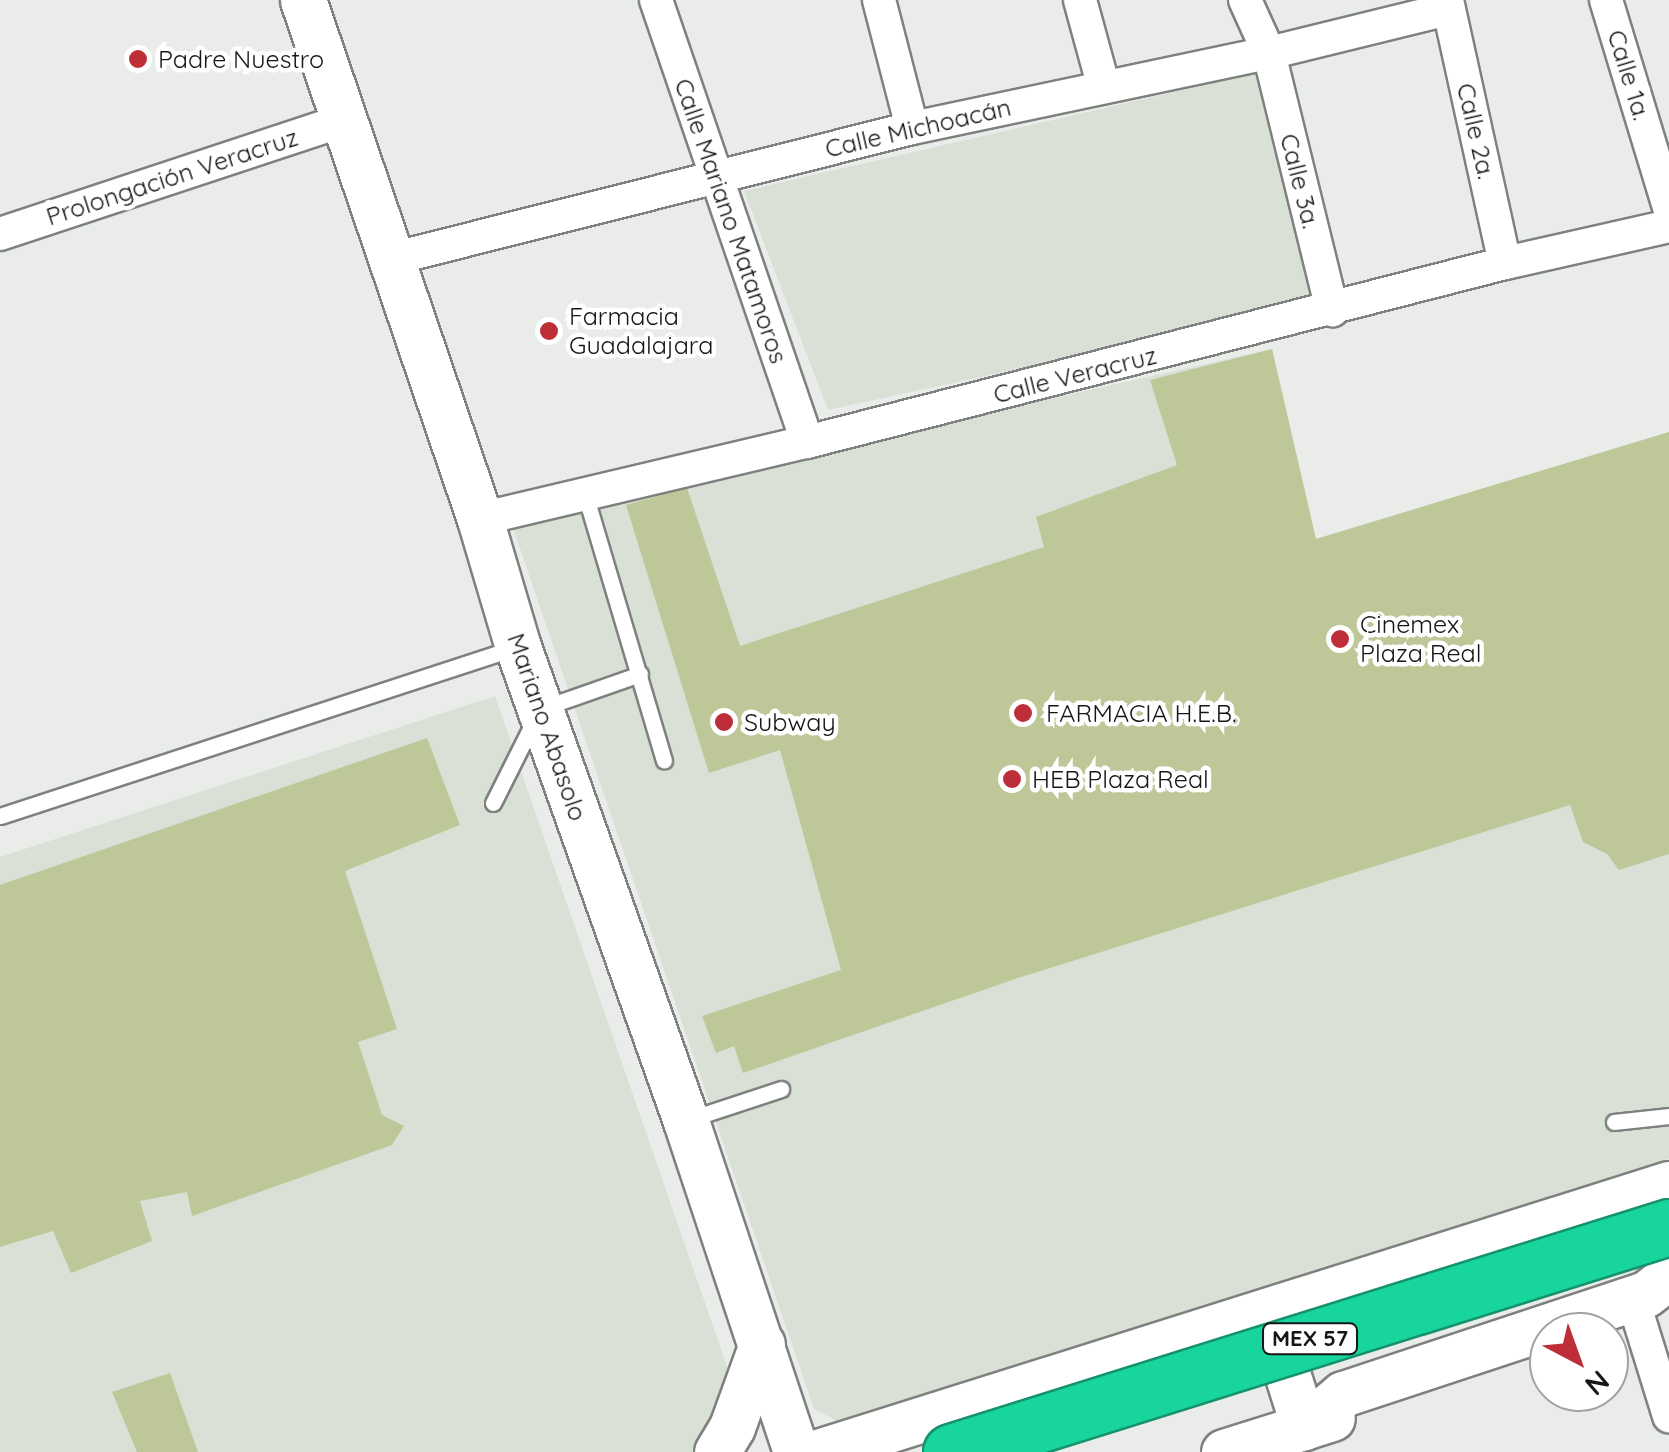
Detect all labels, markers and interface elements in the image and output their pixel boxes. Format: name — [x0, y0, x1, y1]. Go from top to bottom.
street label: Calle 1a. — [1601, 26, 1657, 124]
place label: Padre Nuestro — [158, 44, 324, 74]
marker: Padre Nuestro — [127, 48, 149, 70]
street label: Calle Mariano Matamoros — [668, 75, 794, 367]
street label: Calle 2a. — [1450, 80, 1502, 182]
street label: Calle Michoacán — [822, 92, 1014, 164]
street label: Prolongación Veracruz — [42, 122, 302, 232]
street label: Calle 3a. — [1274, 131, 1326, 231]
place label: Farmacia Guadalajara — [569, 302, 713, 361]
marker: Farmacia Guadalajara — [538, 320, 560, 342]
street label: Calle Veracruz — [990, 340, 1160, 410]
place label: Cinemex Plaza Real — [1360, 610, 1481, 669]
marker: Cinemex Plaza Real — [1329, 628, 1351, 650]
street label: Mariano Abasolo — [501, 629, 593, 825]
place label: FARMACIA H.E.B. — [1046, 698, 1237, 728]
marker: FARMACIA H.E.B. — [1010, 700, 1036, 726]
place label: Subway — [744, 707, 836, 737]
marker: Subway — [713, 711, 735, 733]
place label: HEB Plaza Real — [1032, 764, 1209, 794]
marker: HEB Plaza Real — [1001, 768, 1023, 790]
north arrow — [1529, 1312, 1629, 1412]
road number: MEX 57 — [1260, 1322, 1360, 1356]
text: N — [1578, 1364, 1617, 1403]

